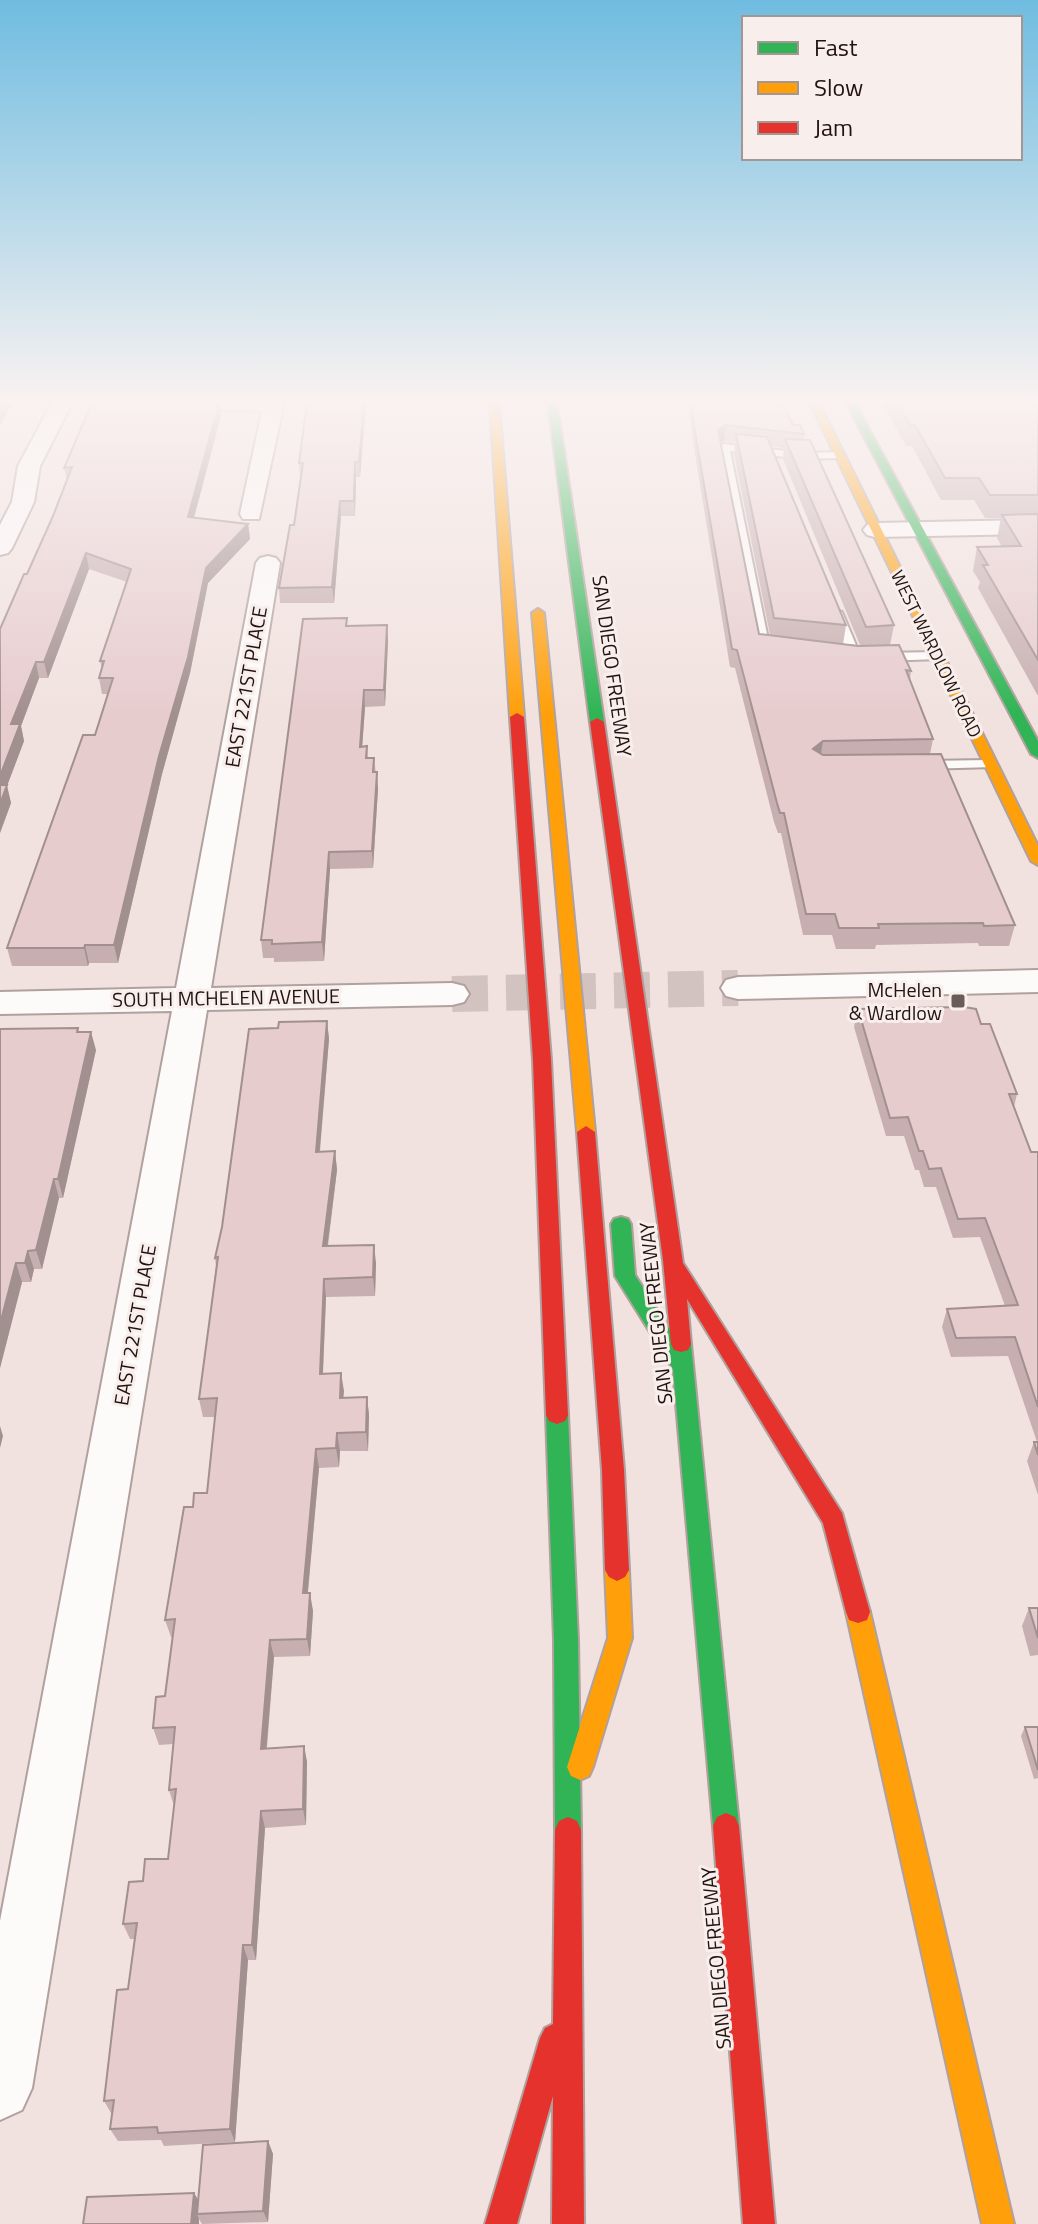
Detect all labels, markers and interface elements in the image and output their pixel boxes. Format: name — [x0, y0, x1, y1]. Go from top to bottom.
legend — [742, 16, 1022, 160]
text: Fast — [814, 29, 858, 65]
text: Slow — [814, 69, 863, 105]
text: Jam — [814, 109, 853, 145]
street label: WEST WARDLOW ROAD — [884, 566, 989, 742]
street label: SAN DIEGO FREEWAY — [584, 573, 641, 759]
street label: EAST 221ST PLACE — [216, 604, 275, 770]
place label: McHelen & Wardlow — [849, 974, 942, 1028]
street label: SOUTH MCHELEN AVENUE — [112, 980, 340, 1015]
marker: McHelen & Wardlow — [949, 992, 967, 1010]
street label: SAN DIEGO FREEWAY — [630, 1220, 680, 1406]
street label: EAST 221ST PLACE — [105, 1242, 164, 1408]
street label: SAN DIEGO FREEWAY — [692, 1865, 739, 2051]

